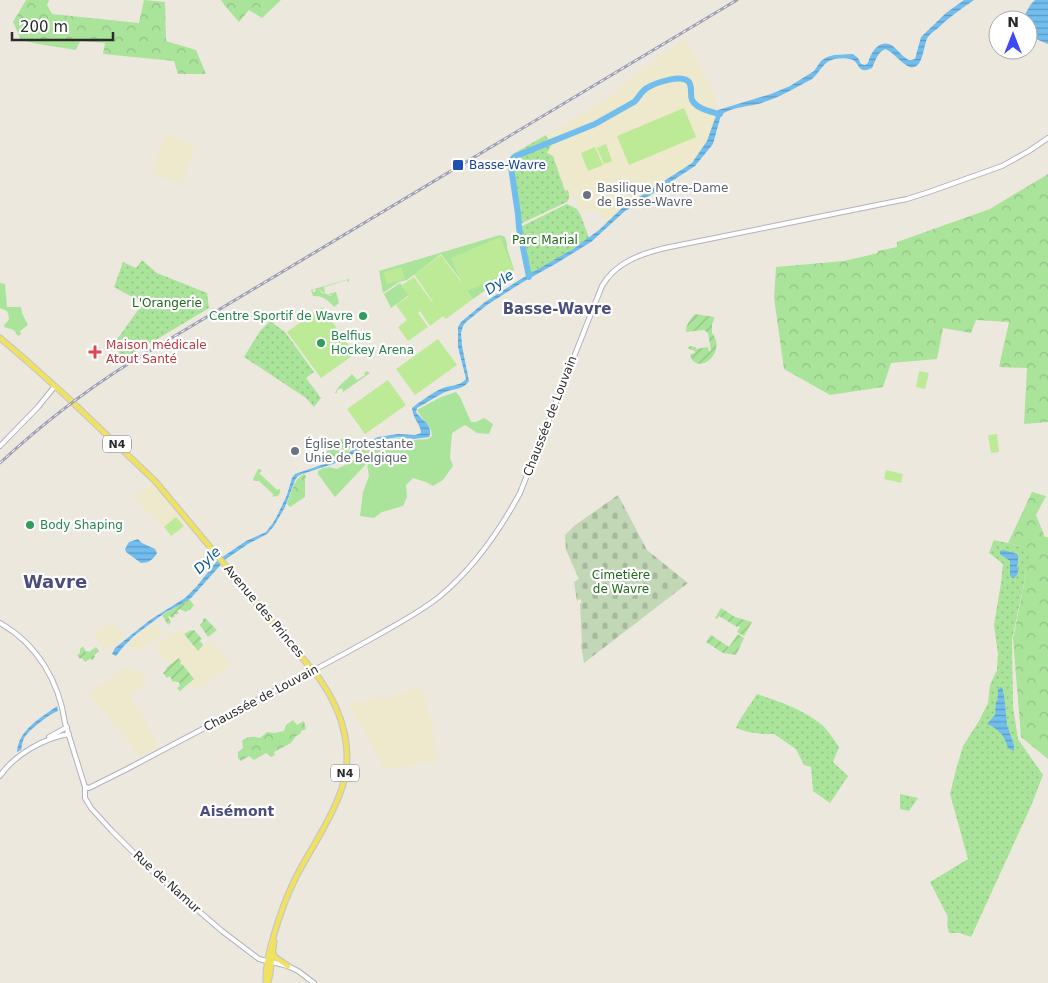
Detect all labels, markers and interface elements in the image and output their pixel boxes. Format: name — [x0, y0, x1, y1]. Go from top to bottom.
scale bar — [12, 10, 114, 42]
north arrow — [988, 10, 1038, 60]
text: N — [1007, 14, 1019, 30]
text: 200 m — [20, 18, 68, 36]
marker: Basse-Wavre — [451, 158, 465, 172]
place label: Basse-Wavre — [469, 158, 546, 172]
place label: Basilique Notre-Dame de Basse-Wavre — [597, 181, 728, 209]
marker: Basilique Notre-Dame de Basse-Wavre — [581, 189, 593, 201]
park label: Parc Marial — [512, 233, 578, 247]
water label: Dyle — [481, 266, 517, 298]
park label: L'Orangerie — [132, 296, 202, 310]
district label: Basse-Wavre — [503, 300, 611, 318]
place label: Centre Sportif de Wavre — [209, 309, 353, 323]
marker: Centre Sportif de Wavre — [357, 310, 369, 322]
place label: Belfius Hockey Arena — [331, 329, 414, 357]
marker: Belfius Hockey Arena — [315, 337, 327, 349]
place label: Maison médicale Atout Santé — [106, 338, 207, 366]
marker: Maison médicale Atout Santé — [88, 345, 102, 359]
street label: Chaussée de Louvain — [521, 354, 579, 478]
road number: N4 — [103, 436, 131, 452]
place label: Église Protestante Unie de Belgique — [305, 436, 413, 465]
marker: Église Protestante Unie de Belgique — [289, 445, 301, 457]
place label: Body Shaping — [40, 518, 123, 532]
marker: Body Shaping — [24, 519, 36, 531]
water label: Dyle — [190, 543, 224, 577]
street label: Avenue des Princes — [221, 562, 307, 660]
park label: Cimetière de Wavre — [592, 568, 650, 596]
district label: Wavre — [23, 571, 87, 592]
street label: Chaussée de Louvain — [201, 662, 321, 734]
road number: N4 — [331, 764, 359, 781]
district label: Aisémont — [200, 803, 274, 819]
street label: Rue de Namur — [130, 848, 204, 916]

